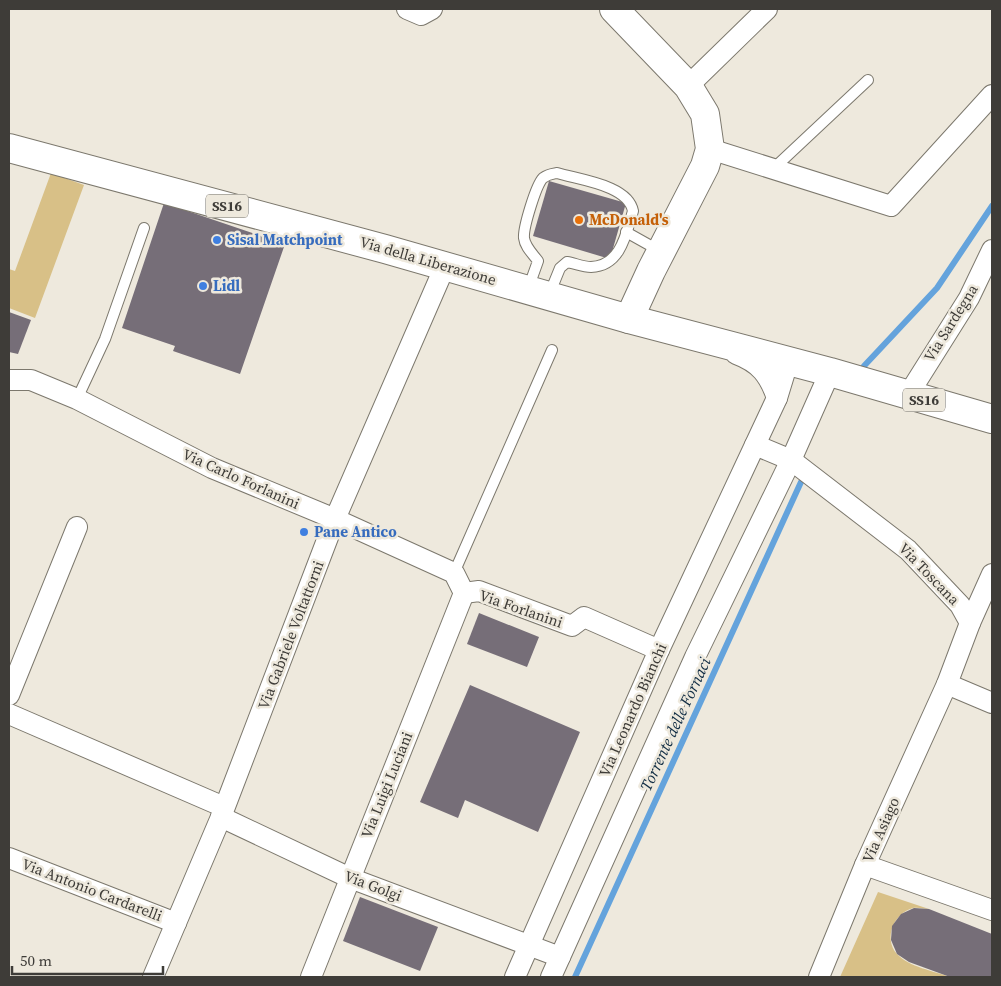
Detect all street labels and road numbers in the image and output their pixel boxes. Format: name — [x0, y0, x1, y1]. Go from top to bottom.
road number: SS16 — [206, 195, 248, 218]
street label: Via della Liberazione — [357, 231, 499, 290]
street label: Via Sardegna — [919, 280, 983, 365]
road number: SS16 — [903, 388, 945, 412]
street label: Via Carlo Forlanini — [179, 443, 303, 514]
street label: Via Toscana — [894, 538, 965, 610]
street label: Via Gabriele Voltattorni — [253, 558, 329, 712]
street label: Via Forlanini — [477, 584, 566, 633]
street label: Via Leonardo Bianchi — [594, 640, 671, 780]
street label: Via Luigi Luciani — [356, 729, 417, 841]
street label: Via Asiago — [857, 794, 904, 866]
street label: Via Antonio Cardarelli — [19, 853, 165, 926]
street label: Via Golgi — [341, 865, 405, 906]

